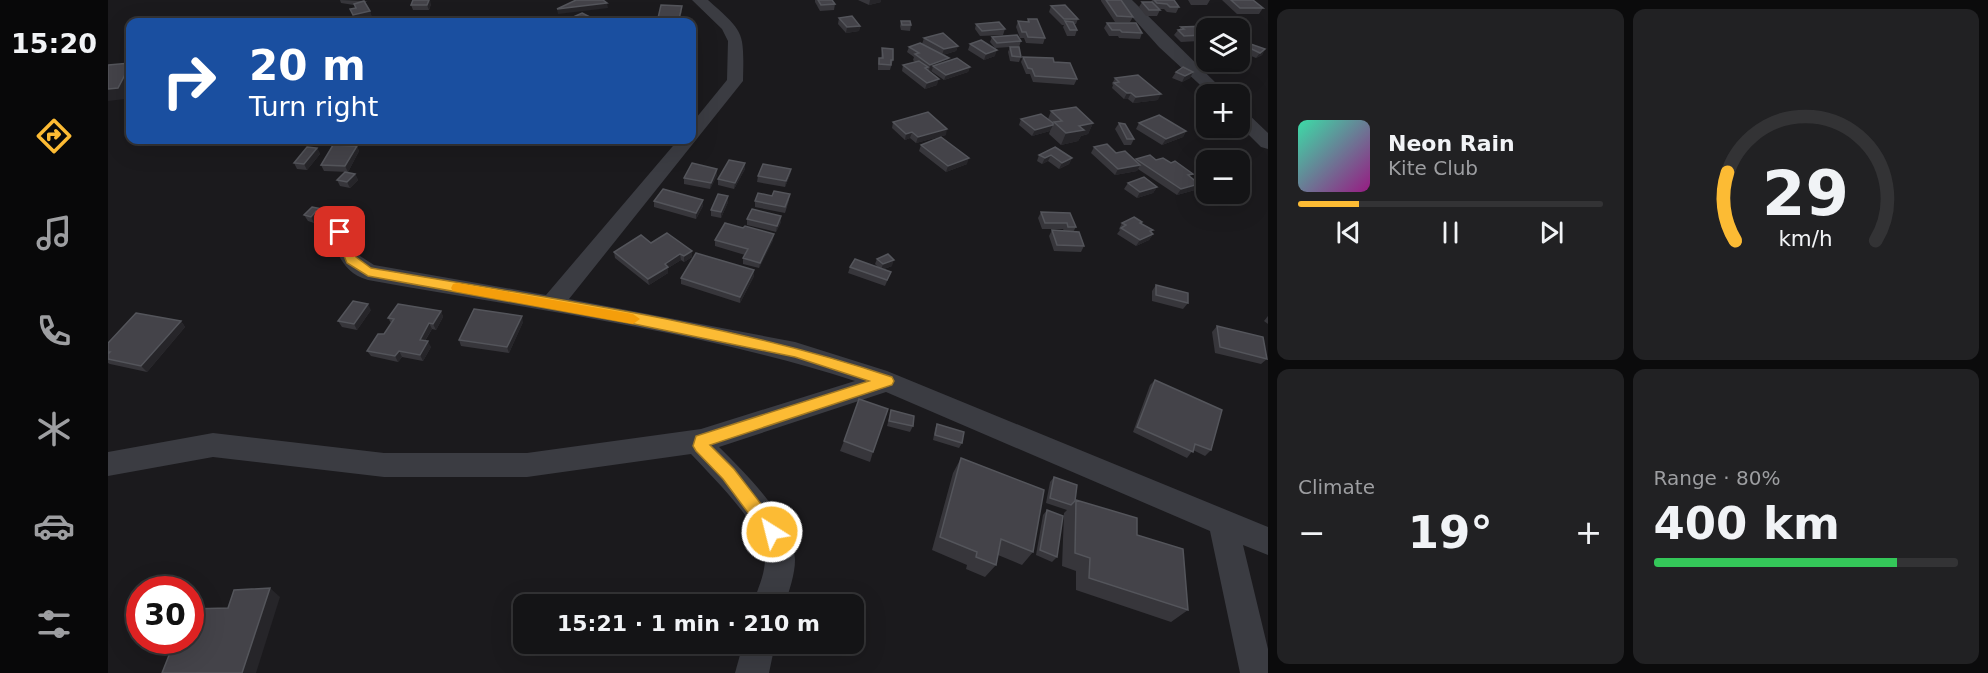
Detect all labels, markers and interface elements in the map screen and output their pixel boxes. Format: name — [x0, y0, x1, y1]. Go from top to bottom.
map controls — [1196, 18, 1250, 204]
button: layers — [1196, 18, 1250, 72]
text: 15:20 — [11, 28, 97, 59]
text: 20 m — [249, 41, 366, 90]
icon: right — [150, 42, 228, 120]
button: + — [1196, 84, 1250, 138]
text: Turn right — [249, 91, 378, 122]
icon: directions — [33, 115, 75, 157]
text: Neon Rain — [1388, 131, 1515, 156]
button: − — [1196, 150, 1250, 204]
text: Kite Club — [1388, 156, 1478, 180]
text: 29 — [1762, 158, 1849, 231]
pin — [314, 206, 365, 257]
icon: music — [33, 212, 75, 254]
icon: arrive — [323, 215, 356, 248]
icon: previous — [1332, 216, 1365, 249]
icon: pause — [1434, 216, 1467, 249]
icon: next — [1535, 216, 1568, 249]
text: km/h — [1779, 227, 1833, 252]
icon: phone — [33, 310, 75, 352]
icon: climate — [33, 408, 75, 450]
text: Range · 80% — [1654, 466, 1780, 490]
text: Climate — [1298, 475, 1375, 499]
text: 400 km — [1654, 497, 1840, 550]
position arrow — [740, 500, 804, 564]
icon: car — [33, 505, 75, 547]
text: 19° — [1408, 506, 1493, 559]
text: − — [1298, 513, 1326, 552]
text: + — [1575, 513, 1603, 552]
speed limit sign: 30 — [126, 576, 204, 654]
icon: filters — [33, 603, 75, 645]
text: 15:21 · 1 min · 210 m — [557, 611, 820, 636]

